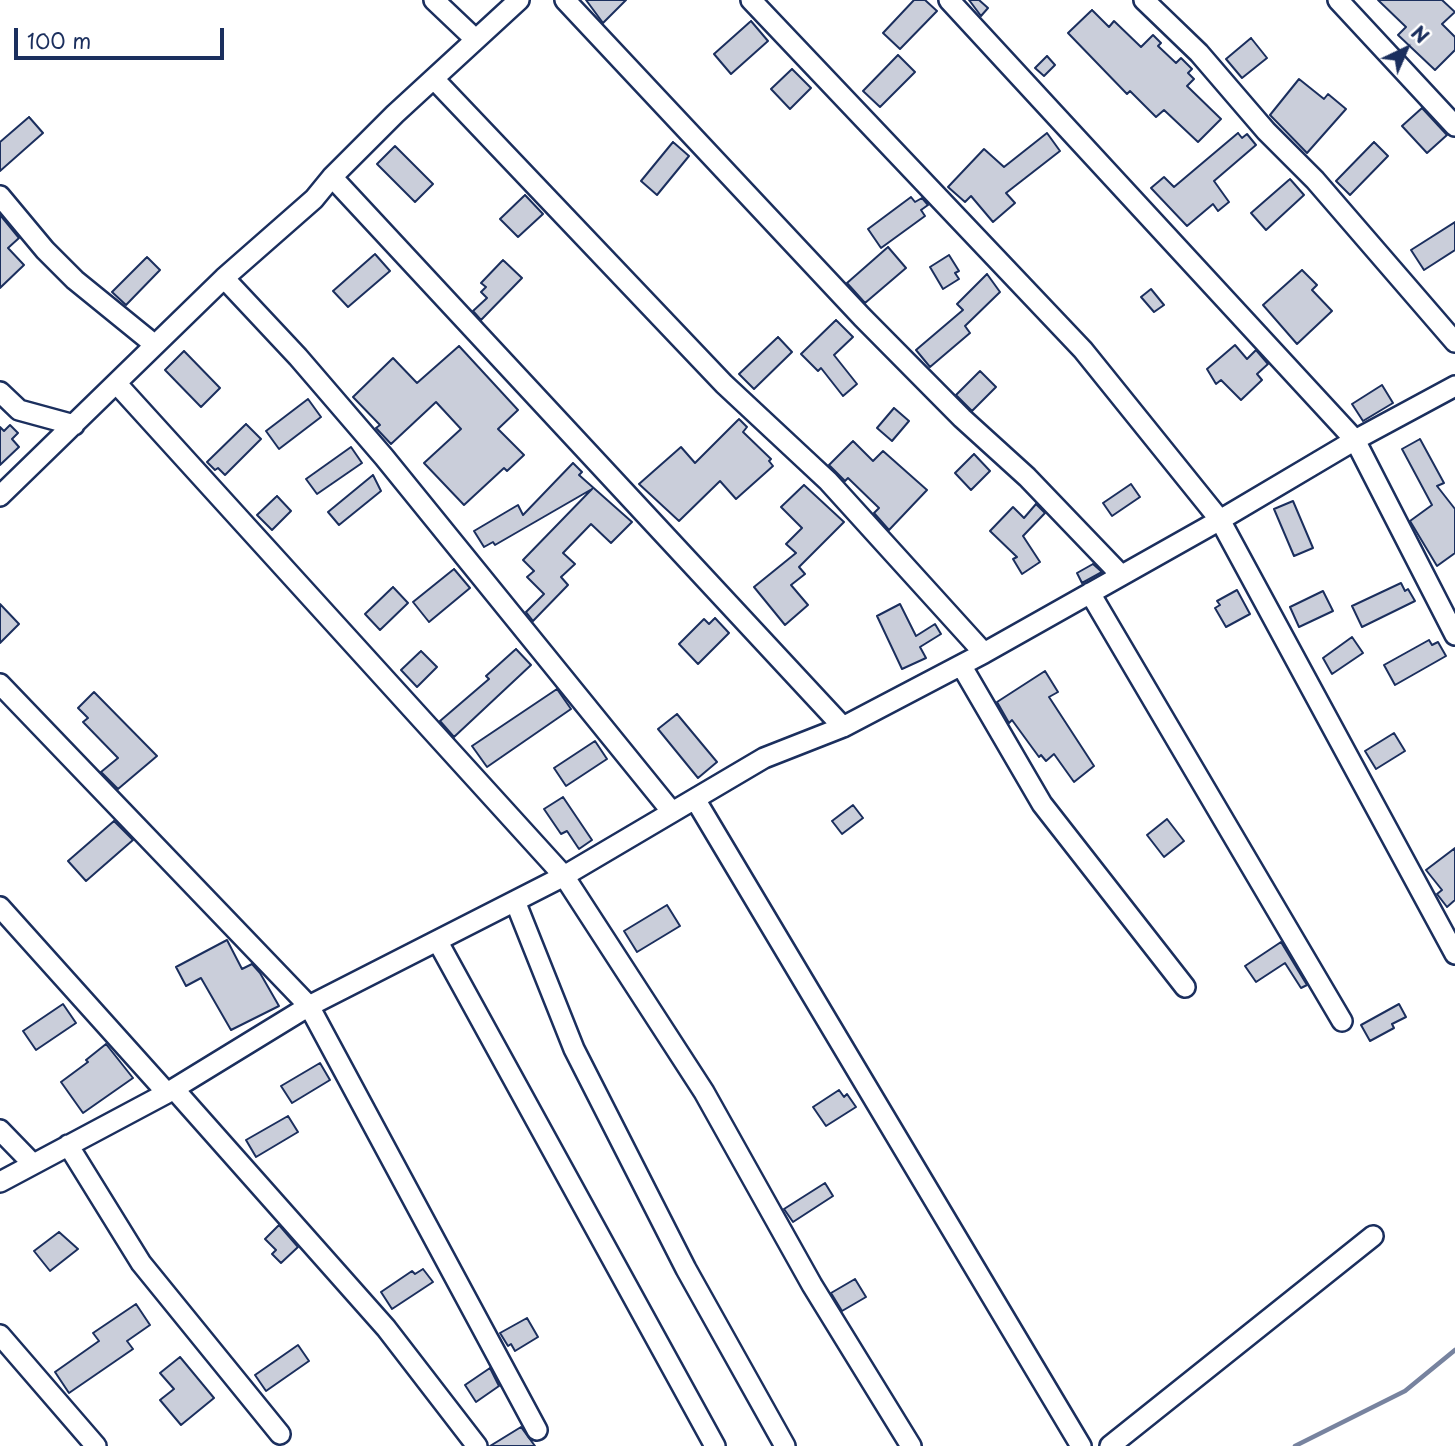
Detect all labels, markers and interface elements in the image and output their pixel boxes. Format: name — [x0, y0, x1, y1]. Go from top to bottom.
scale bar — [18, 14, 228, 58]
north arrow — [1371, 14, 1441, 84]
text: N — [1405, 19, 1436, 49]
text: 100 m — [27, 24, 91, 56]

